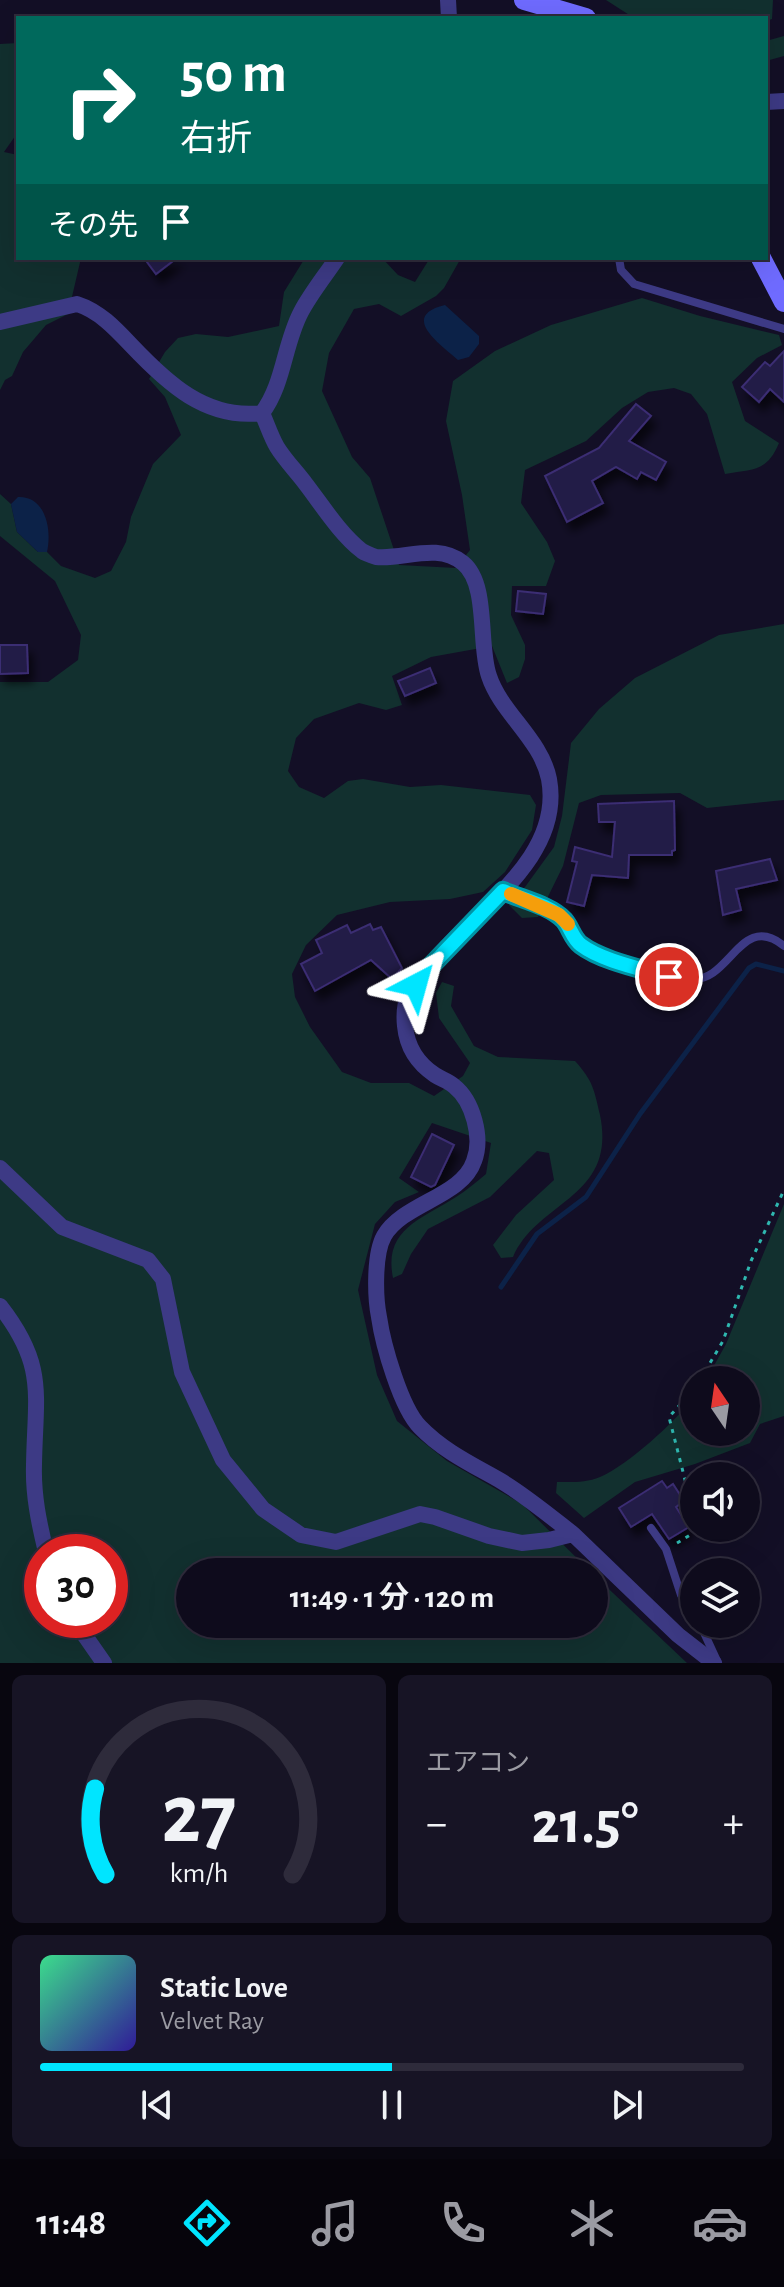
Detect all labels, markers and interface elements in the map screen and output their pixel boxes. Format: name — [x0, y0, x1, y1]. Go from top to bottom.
text: 50 m — [180, 46, 287, 102]
icon: right — [48, 48, 152, 152]
text: 右折 — [180, 121, 252, 157]
icon: arrive — [154, 200, 198, 244]
text: その先 — [48, 211, 138, 241]
position arrow — [374, 943, 458, 1027]
pin — [635, 943, 703, 1011]
icon: arrive — [647, 955, 691, 999]
north arrow — [680, 1366, 760, 1446]
map controls — [680, 1366, 760, 1638]
button: sound — [680, 1462, 760, 1542]
speed limit sign: 30 — [24, 1534, 128, 1638]
button: layers — [680, 1558, 760, 1638]
text: 11:49 · 1 分 · 120 m — [290, 1583, 494, 1613]
text: エアコン — [426, 1750, 530, 1776]
text: 27 — [161, 1774, 237, 1858]
text: 21.5° — [531, 1794, 639, 1854]
text: − — [426, 1802, 447, 1846]
text: + — [723, 1802, 744, 1846]
text: km/h — [170, 1859, 228, 1888]
text: Static Love — [160, 1973, 288, 2003]
text: Velvet Ray — [160, 2008, 264, 2034]
icon: previous — [135, 2083, 179, 2127]
icon: pause — [370, 2083, 414, 2127]
icon: next — [605, 2083, 649, 2127]
icon: directions — [179, 2195, 235, 2251]
icon: music — [307, 2195, 363, 2251]
icon: phone — [435, 2195, 491, 2251]
icon: climate — [564, 2195, 620, 2251]
icon: car — [692, 2195, 748, 2251]
text: 11:48 — [36, 2205, 106, 2241]

